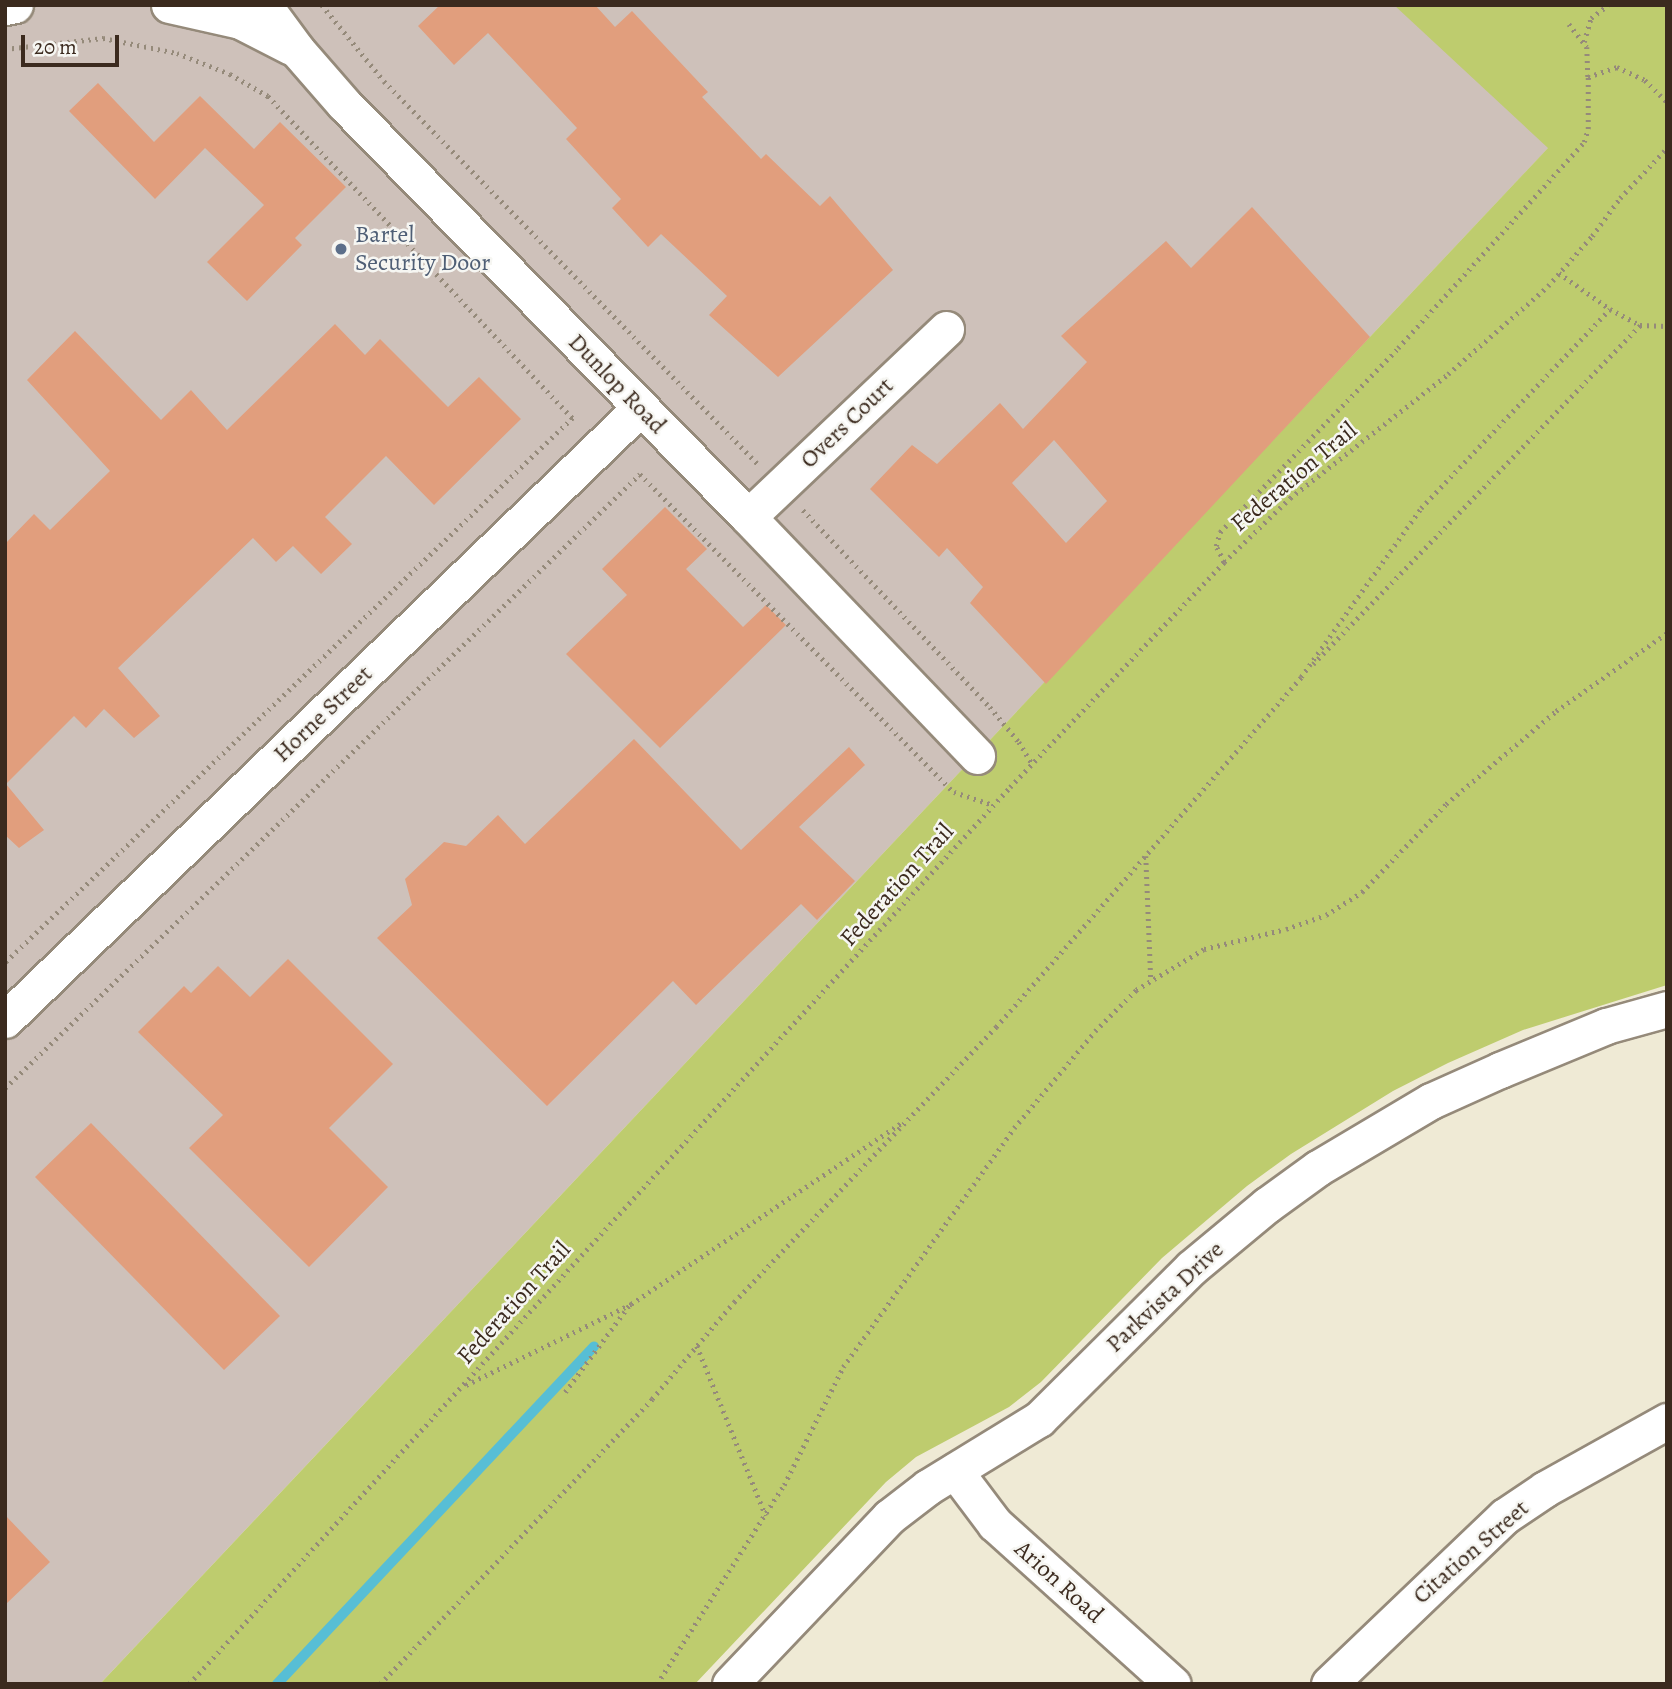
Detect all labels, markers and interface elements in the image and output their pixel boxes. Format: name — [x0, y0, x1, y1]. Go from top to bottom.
scale bar — [24, 21, 122, 65]
text: 20 m — [34, 33, 77, 61]
place label: Bartel Security Door — [355, 221, 490, 277]
marker: Bartel Security Door — [333, 241, 349, 257]
street label: Dunlop Road — [562, 328, 672, 440]
street label: Overs Court — [795, 372, 899, 474]
street label: Federation Trail — [1225, 416, 1363, 538]
street label: Horne Street — [268, 660, 378, 768]
street label: Federation Trail — [834, 818, 960, 952]
street label: Parkvista Drive — [1100, 1235, 1230, 1359]
street label: Federation Trail — [451, 1236, 577, 1370]
street label: Citation Street — [1407, 1494, 1535, 1610]
street label: Arion Road — [1009, 1535, 1109, 1629]

